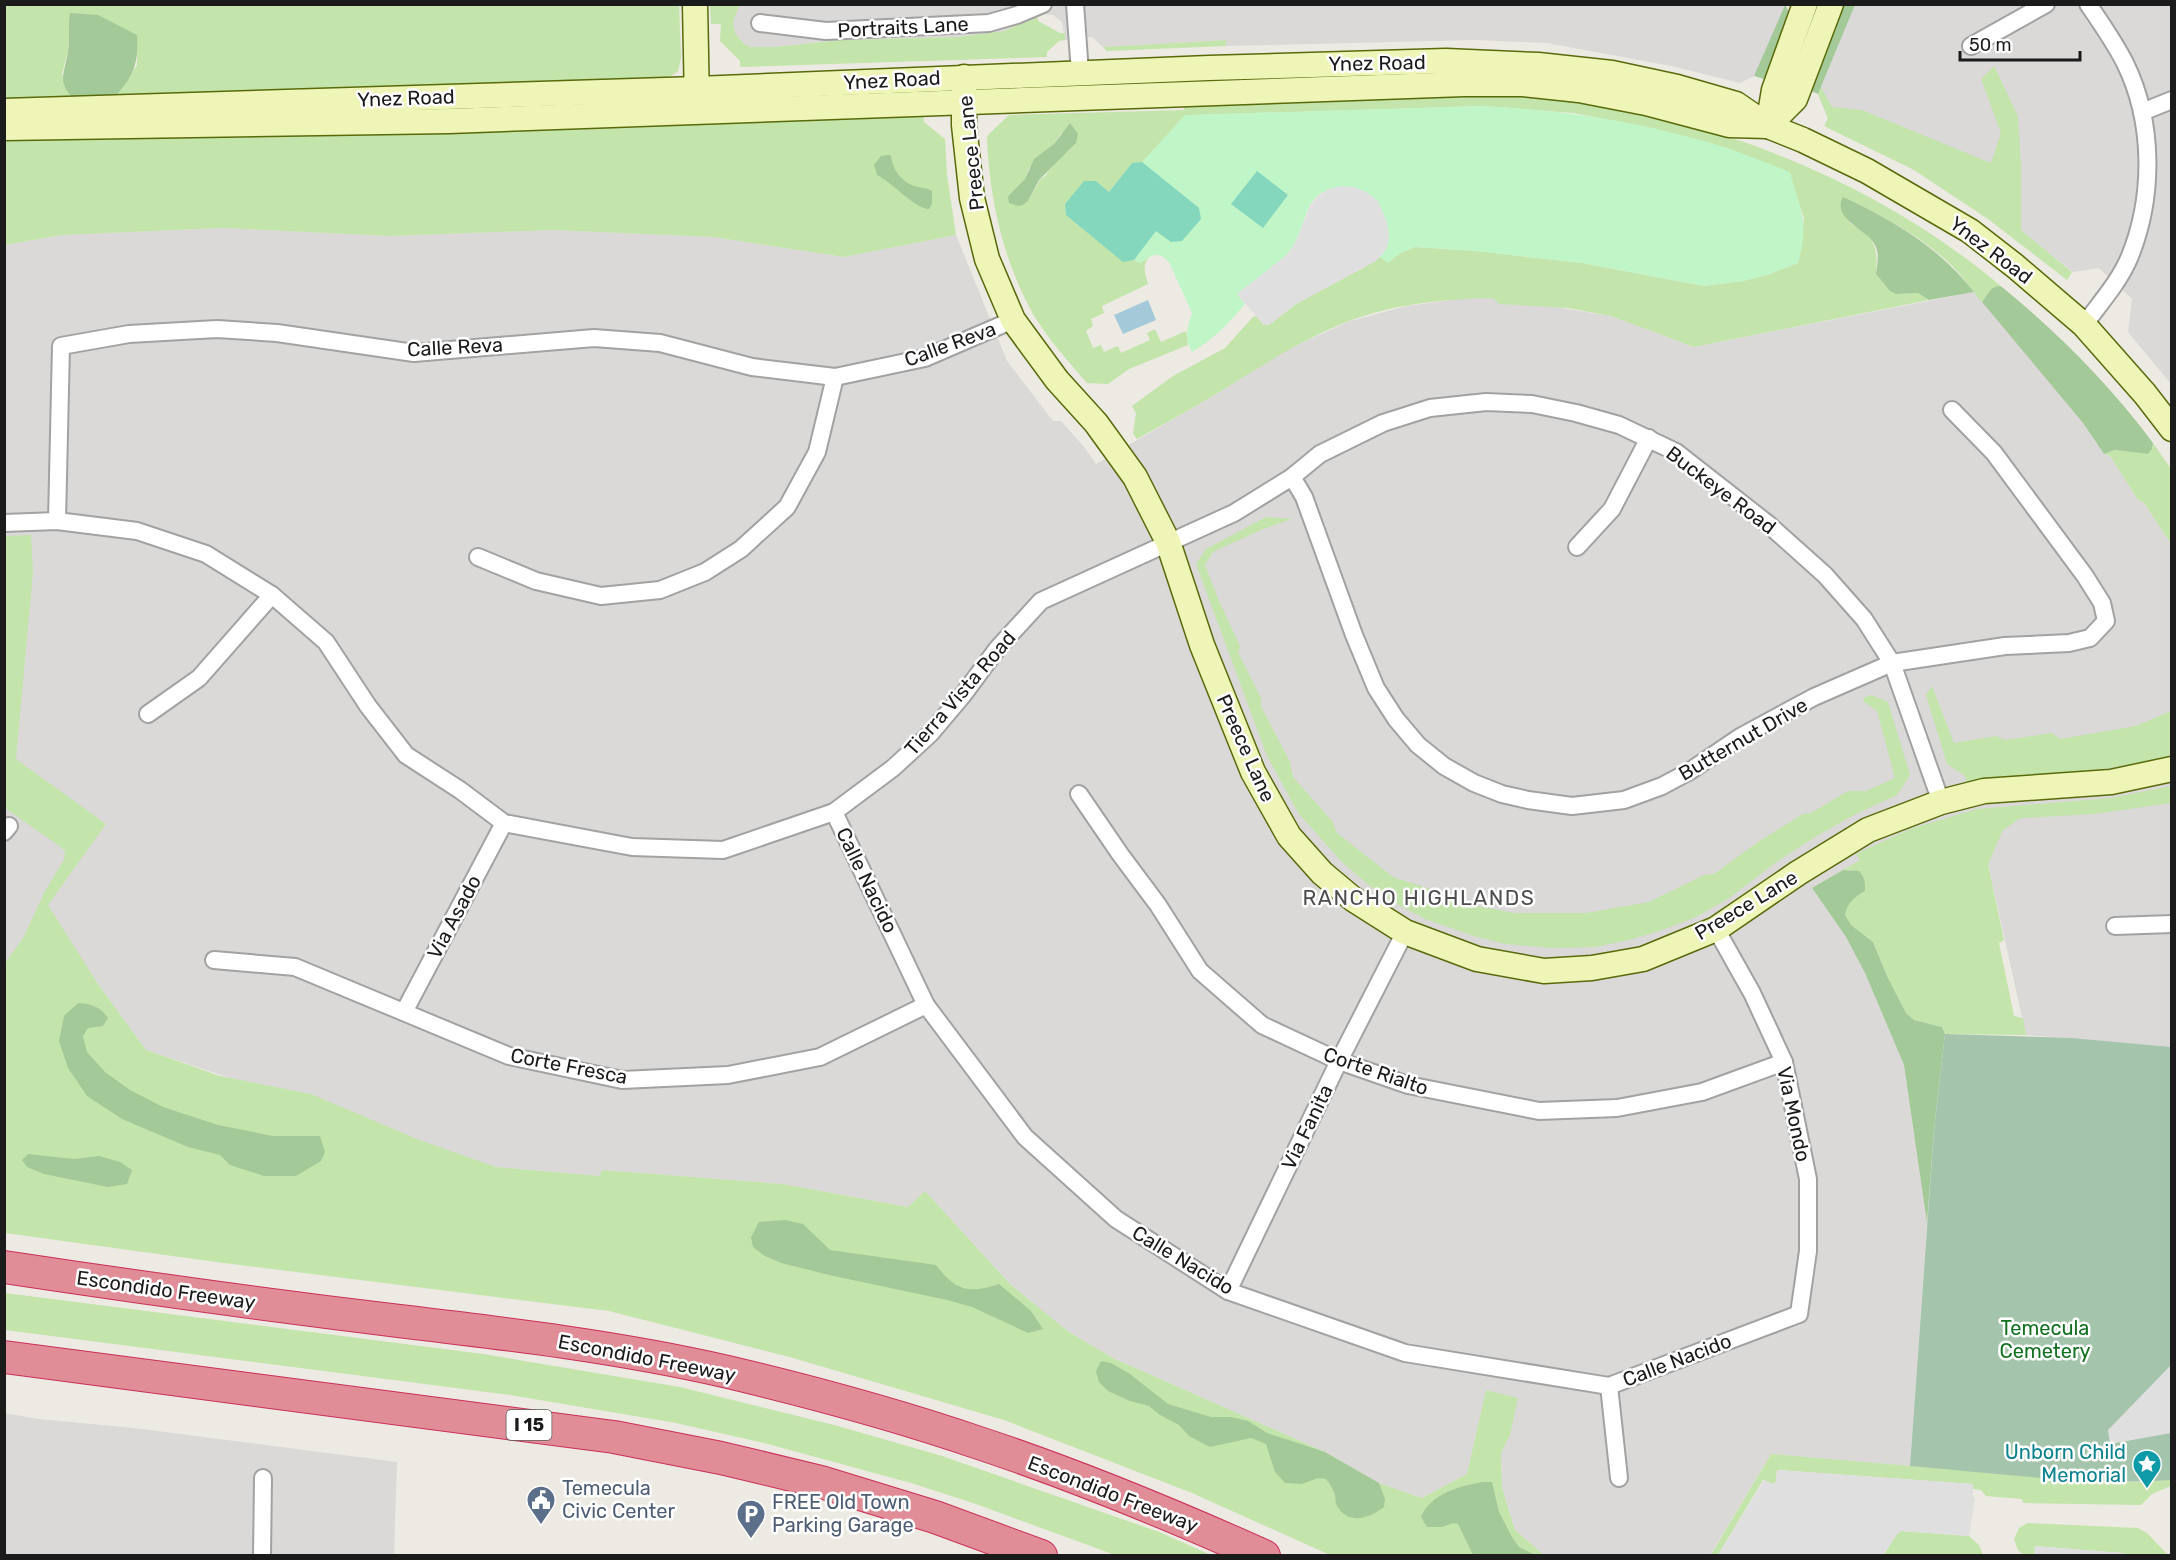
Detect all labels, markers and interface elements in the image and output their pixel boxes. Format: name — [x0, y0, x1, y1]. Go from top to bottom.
street label: Portraits Lane — [837, 12, 969, 42]
scale bar — [1960, 24, 2080, 62]
text: 50 m — [1969, 34, 2012, 56]
street label: Ynez Road — [1328, 50, 1426, 76]
street label: Ynez Road — [843, 65, 941, 95]
street label: Ynez Road — [357, 84, 455, 112]
street label: Preece Lane — [953, 94, 989, 212]
street label: Ynez Road — [1945, 211, 2037, 289]
street label: Calle Reva — [901, 316, 999, 372]
street label: Calle Reva — [407, 333, 503, 361]
street label: Buckeye Road — [1661, 441, 1781, 539]
street label: Tierra Vista Road — [899, 626, 1021, 760]
street label: Preece Lane — [1212, 690, 1280, 806]
street label: Butternut Drive — [1674, 692, 1812, 786]
street label: Calle Nacido — [831, 823, 903, 937]
street label: Preece Lane — [1690, 865, 1802, 945]
street label: Via Asado — [422, 871, 486, 963]
district label: RANCHO HIGHLANDS — [1303, 885, 1535, 910]
street label: Corte Rialto — [1320, 1042, 1432, 1100]
street label: Corte Fresca — [508, 1043, 630, 1089]
street label: Via Mondo — [1772, 1064, 1816, 1164]
street label: Via Fanita — [1276, 1080, 1338, 1174]
street label: Calle Nacido — [1128, 1220, 1238, 1300]
street label: Escondido Freeway — [75, 1266, 257, 1314]
park label: Temecula Cemetery — [1999, 1316, 2091, 1363]
street label: Calle Nacido — [1619, 1328, 1735, 1392]
street label: Escondido Freeway — [556, 1329, 738, 1387]
road number: I 15 — [506, 1410, 552, 1440]
place label: Unborn Child Memorial — [2005, 1440, 2126, 1487]
place icon: Unborn Child Memorial — [2131, 1448, 2163, 1490]
street label: Escondido Freeway — [1024, 1450, 1202, 1538]
place label: Temecula Civic Center — [562, 1476, 676, 1523]
public building icon: Temecula Civic Center — [525, 1484, 557, 1526]
place label: FREE Old Town Parking Garage — [772, 1490, 914, 1537]
parking icon: FREE Old Town Parking Garage — [735, 1498, 767, 1540]

